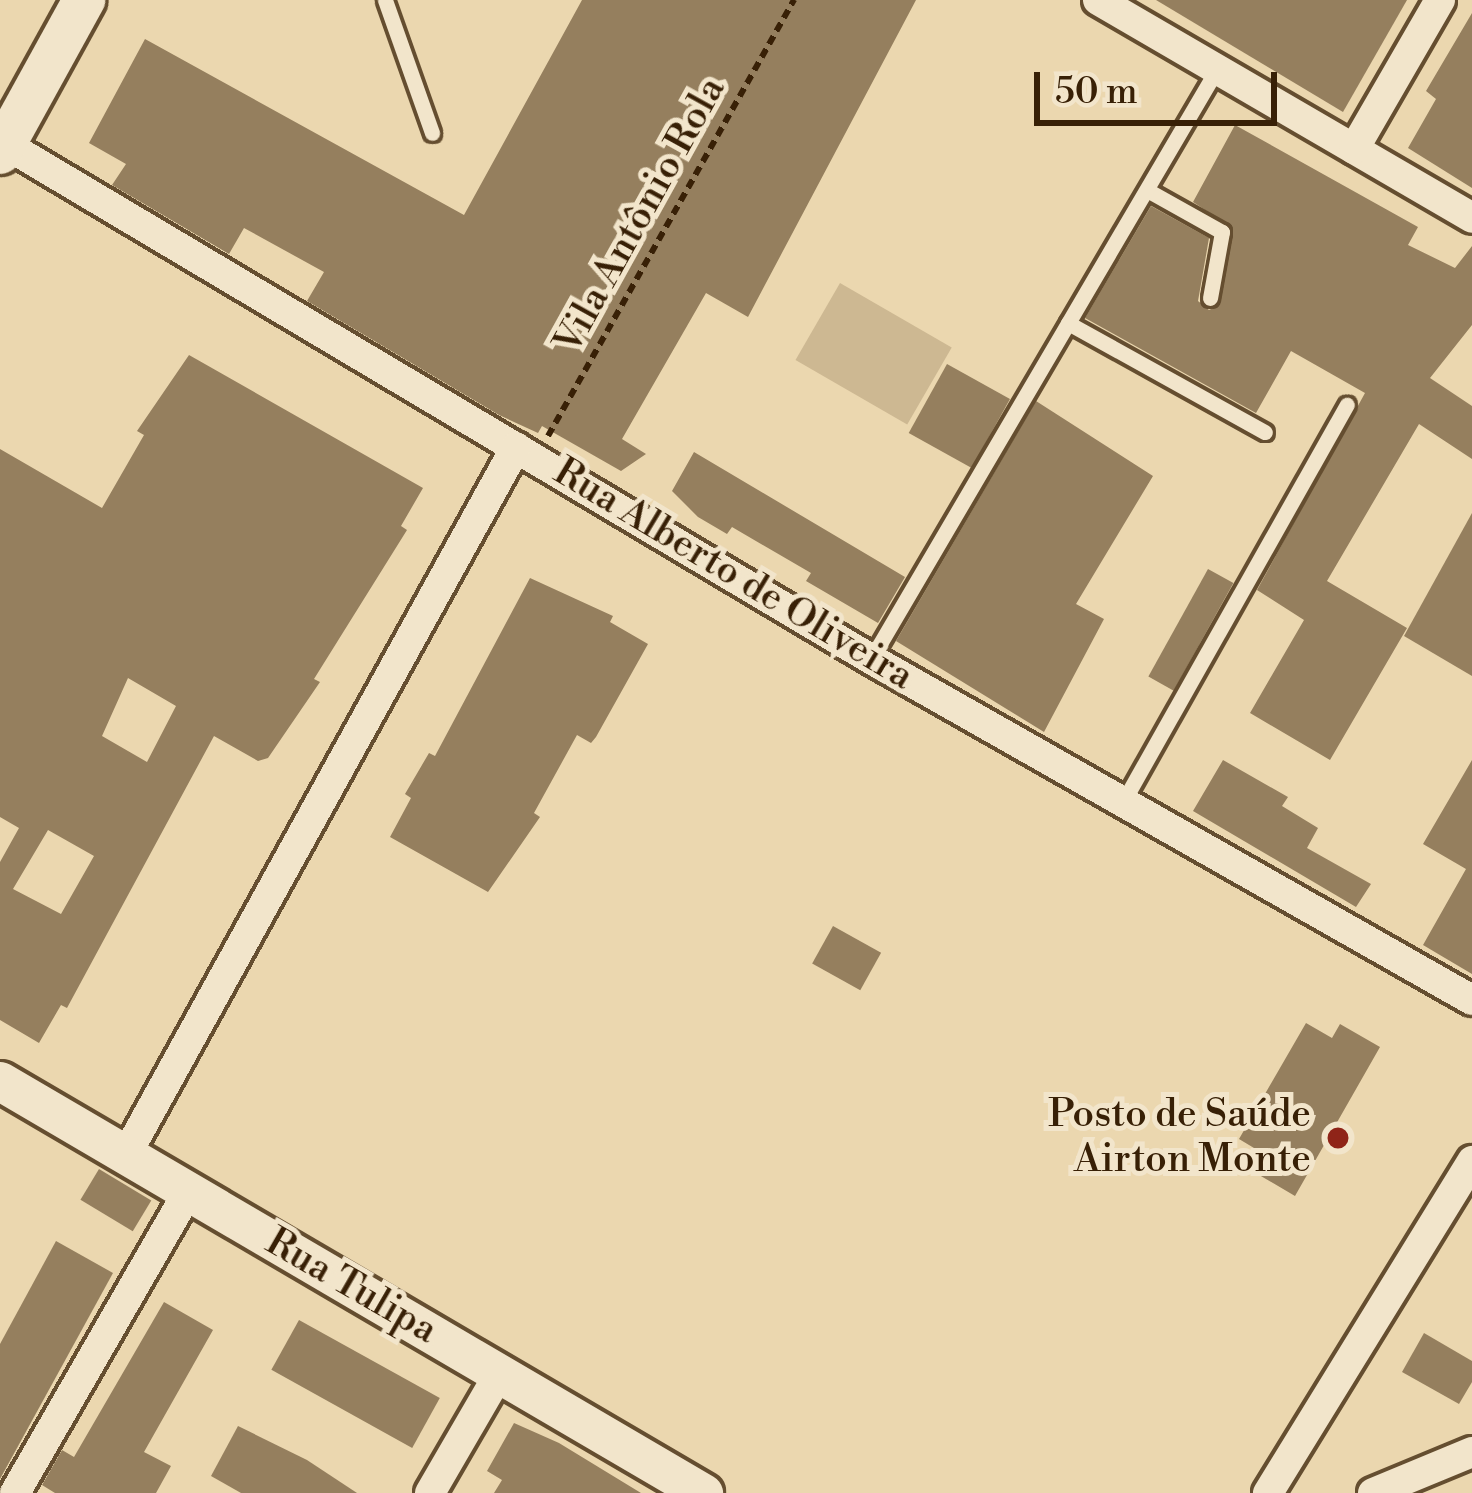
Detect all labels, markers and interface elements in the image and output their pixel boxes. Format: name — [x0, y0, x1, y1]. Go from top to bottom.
scale bar — [1040, 48, 1283, 122]
street label: Vila Antônio Rola — [546, 70, 736, 362]
text: 50 m — [1055, 70, 1138, 115]
street label: Rua Alberto de Oliveira — [545, 449, 921, 701]
place label: Posto de Saúde Airton Monte — [1048, 1093, 1311, 1184]
marker: Posto de Saúde Airton Monte — [1322, 1122, 1354, 1154]
street label: Rua Tulipa — [257, 1219, 445, 1355]

